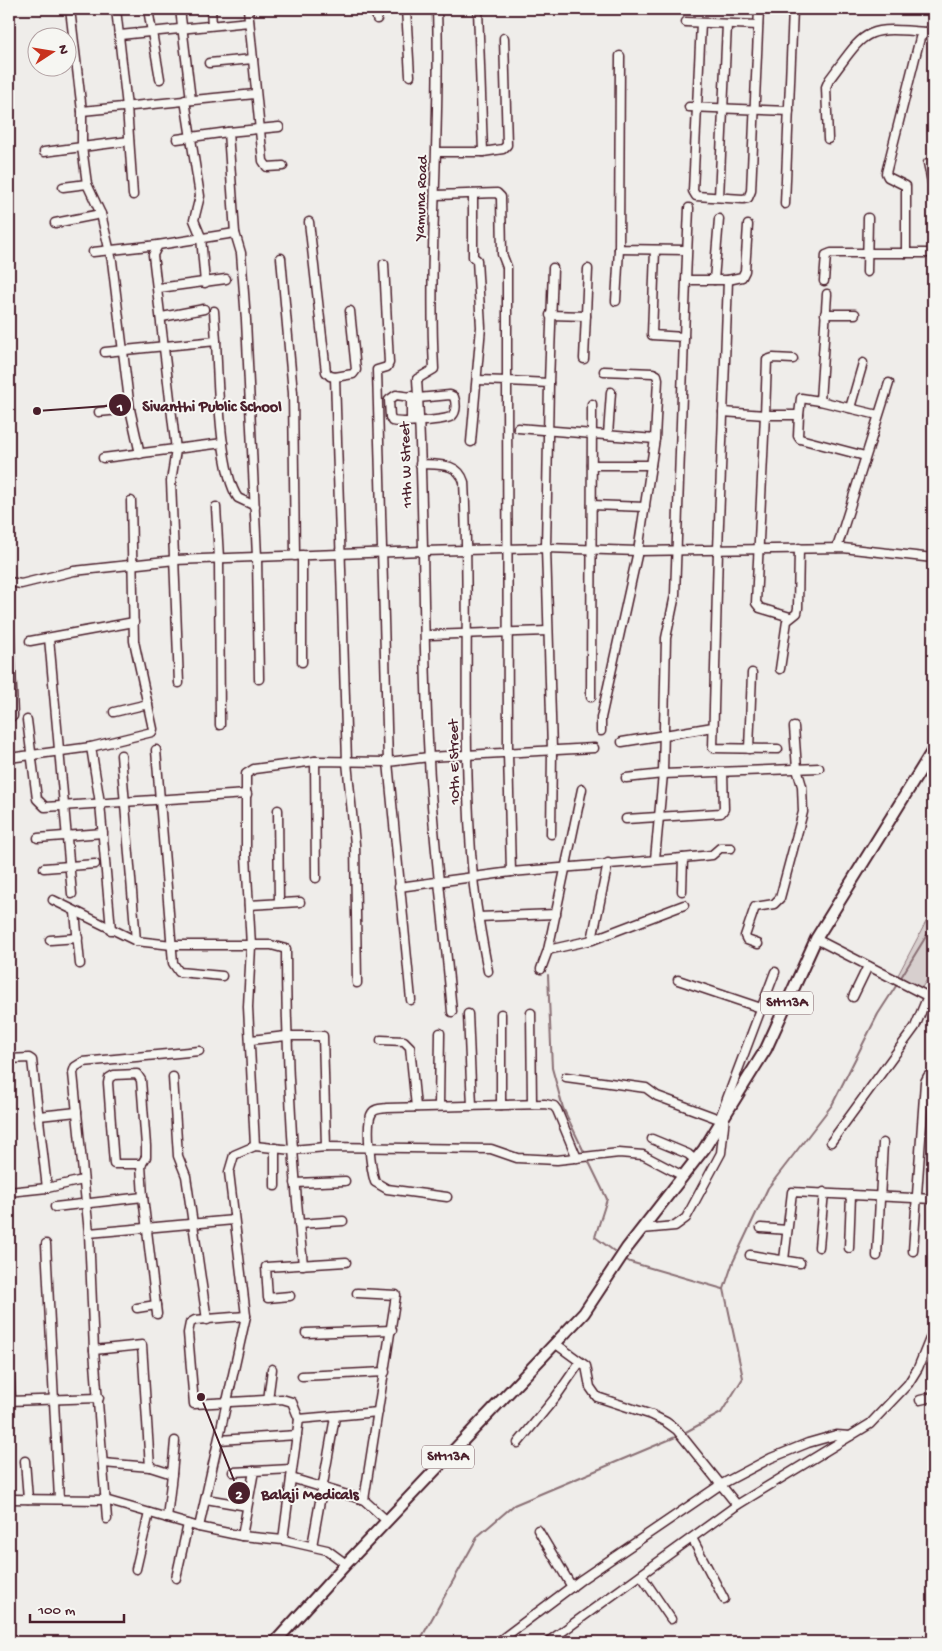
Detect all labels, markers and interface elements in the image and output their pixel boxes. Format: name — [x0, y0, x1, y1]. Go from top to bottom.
north arrow — [28, 28, 78, 78]
text: N — [53, 44, 72, 56]
street label: Yamuna Road — [411, 154, 433, 243]
callout: Sivanthi Public School — [107, 390, 292, 421]
text: 1 — [116, 399, 123, 417]
text: Sivanthi Public School — [142, 399, 282, 418]
street label: 11th W Street — [396, 420, 418, 509]
street label: 10th E Street — [445, 717, 465, 806]
road number: SH113A — [761, 991, 813, 1014]
road number: SH113A — [422, 1445, 474, 1468]
callout: Balaji Medicals — [226, 1478, 369, 1509]
text: 2 — [235, 1487, 243, 1505]
text: Balaji Medicals — [260, 1487, 360, 1506]
scale bar — [30, 1591, 124, 1623]
text: 100 m — [37, 1602, 76, 1620]

